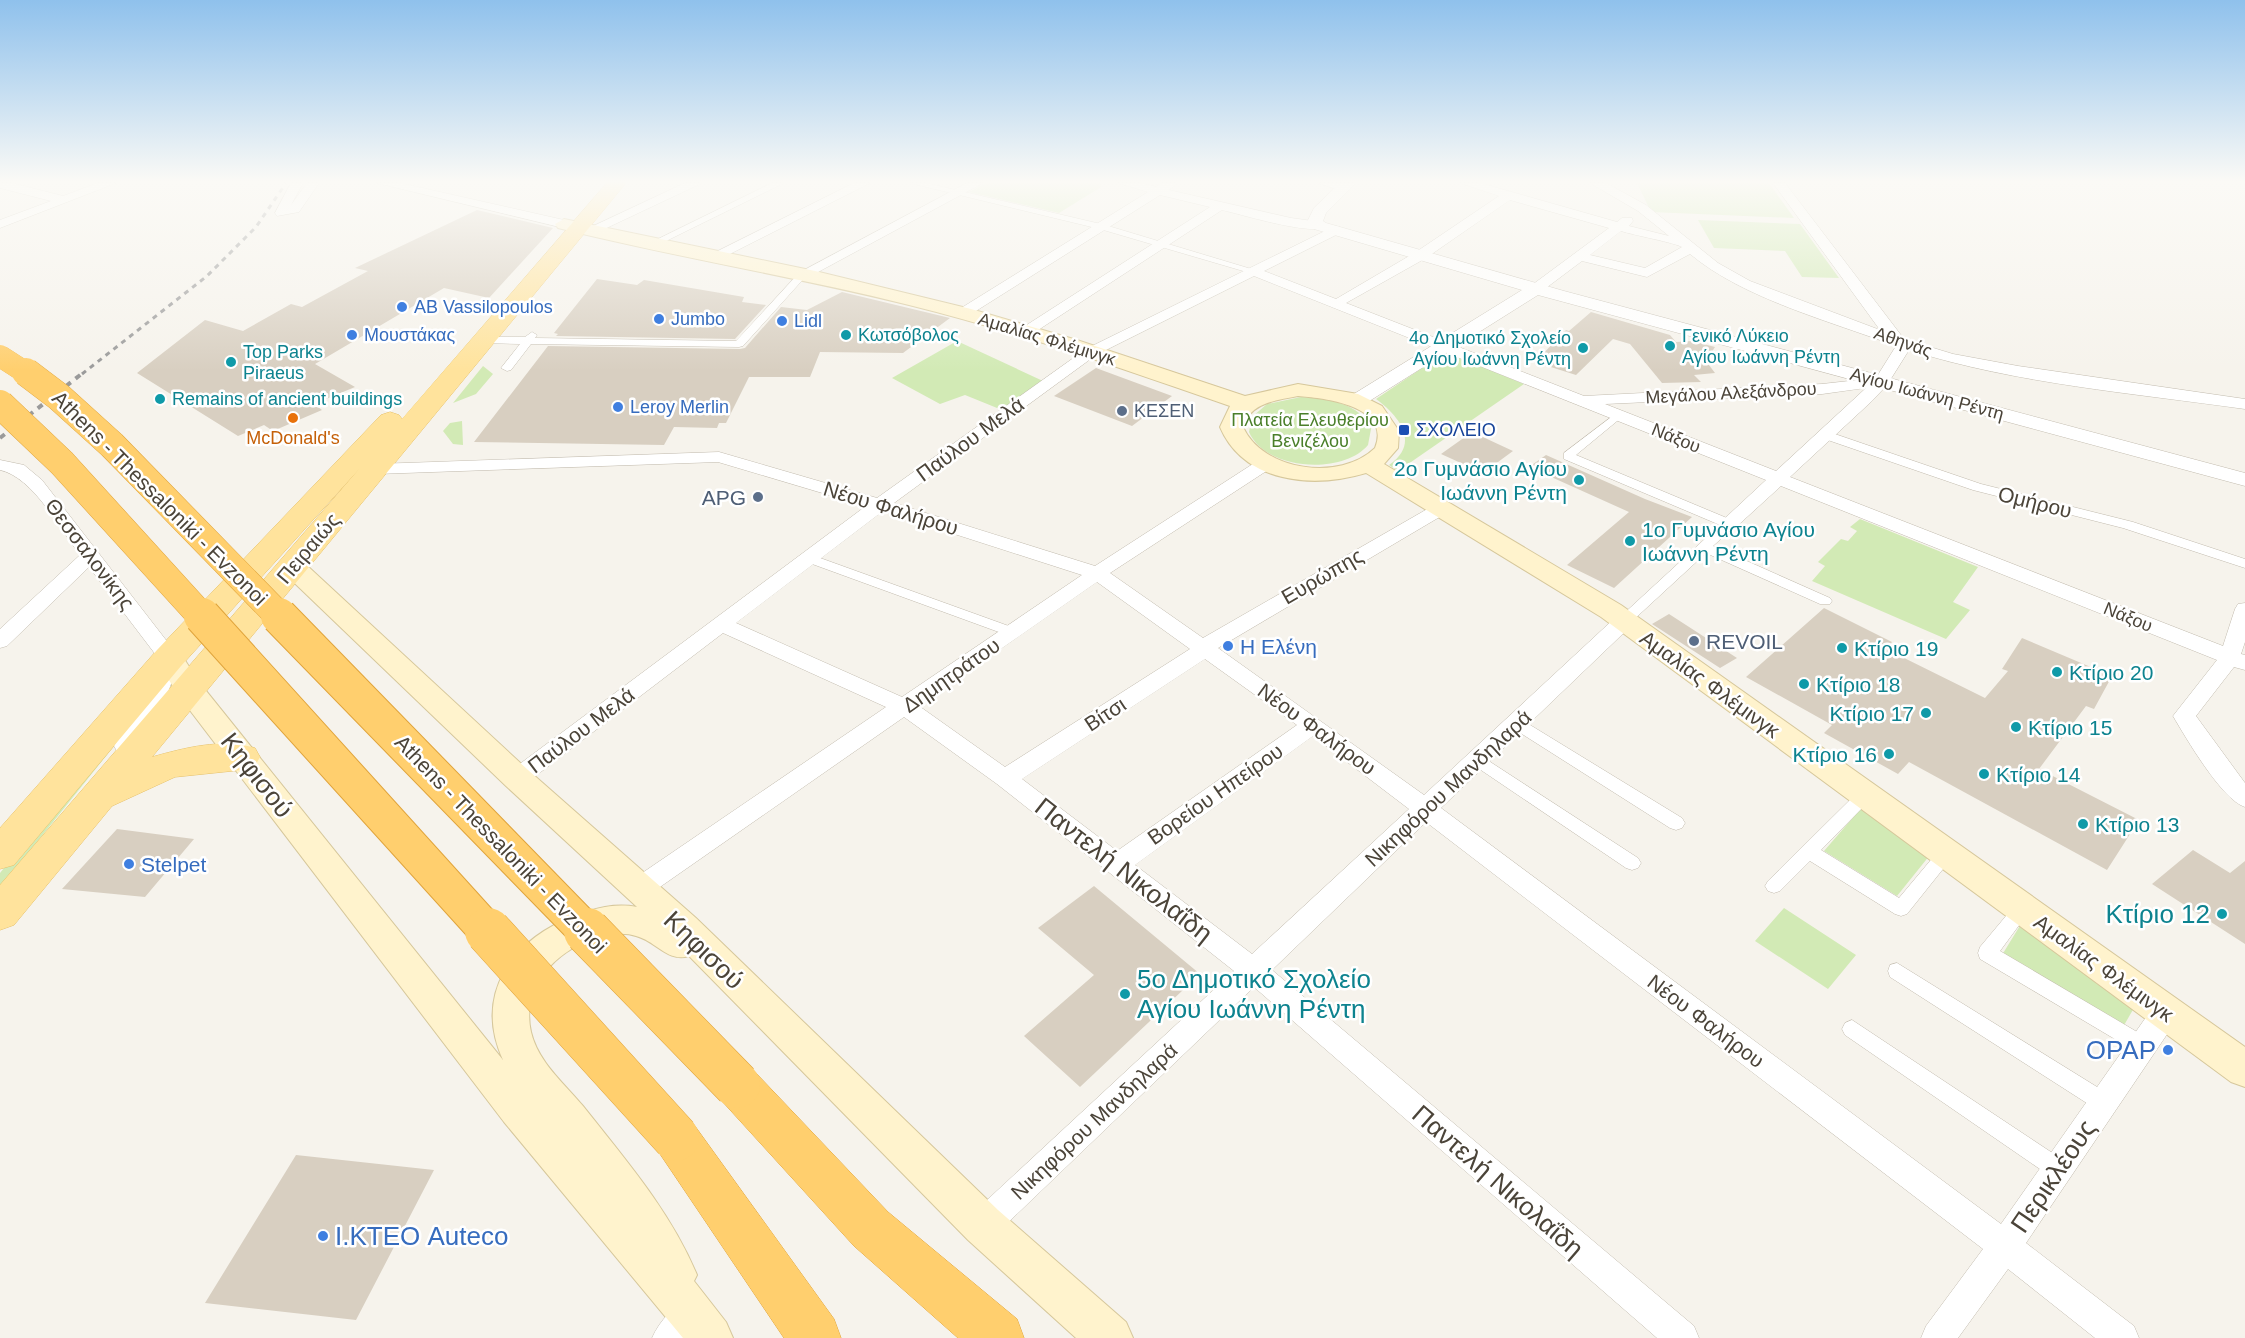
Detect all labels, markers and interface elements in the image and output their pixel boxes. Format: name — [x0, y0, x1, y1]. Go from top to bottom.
place label: AB Vassilopoulos — [414, 297, 553, 317]
marker: AB Vassilopoulos — [395, 300, 409, 314]
place label: Jumbo — [671, 309, 725, 329]
street label: Αμαλίας Φλέμινγκ — [976, 309, 1119, 370]
place label: Lidl — [794, 311, 822, 331]
marker: Jumbo — [652, 312, 666, 326]
marker: Lidl — [775, 314, 789, 328]
street label: Αθηνάς — [1871, 323, 1935, 361]
place label: Μουστάκας — [364, 325, 455, 345]
place label: Κωτσόβολος — [858, 325, 959, 345]
place label: Γενικό Λύκειο Αγίου Ιωάννη Ρέντη — [1682, 326, 1840, 367]
marker: Μουστάκας — [345, 328, 359, 342]
marker: Κωτσόβολος — [839, 328, 853, 342]
place label: 4ο Δημοτικό Σχολείο Αγίου Ιωάννη Ρέντη — [1409, 328, 1571, 369]
marker: Γενικό Λύκειο Αγίου Ιωάννη Ρέντη — [1663, 339, 1677, 353]
marker: 4ο Δημοτικό Σχολείο Αγίου Ιωάννη Ρέντη — [1576, 341, 1590, 355]
place label: Top Parks Piraeus — [243, 342, 323, 383]
marker: Top Parks Piraeus — [224, 355, 238, 369]
street label: Αγίου Ιωάννη Ρέντη — [1848, 364, 2006, 424]
street label: Μεγάλου Αλεξάνδρου — [1645, 379, 1817, 407]
street label: Athens - Thessaloniki - Evzonoi — [48, 386, 272, 610]
place label: Remains of ancient buildings — [172, 389, 402, 409]
marker: Remains of ancient buildings — [153, 392, 167, 406]
street label: Παύλου Μελά — [912, 392, 1028, 486]
place label: Leroy Merlin — [630, 397, 729, 417]
marker: Leroy Merlin — [611, 400, 625, 414]
place label: ΚΕΣΕΝ — [1134, 401, 1194, 421]
marker: ΚΕΣΕΝ — [1115, 404, 1129, 418]
park label: Πλατεία Ελευθερίου Βενιζέλου — [1231, 410, 1389, 451]
marker: McDonald's — [286, 411, 300, 425]
street label: Νάξου — [1649, 419, 1703, 457]
place label: ΣΧΟΛΕΙΟ — [1416, 420, 1496, 440]
marker: ΣΧΟΛΕΙΟ — [1397, 423, 1411, 437]
place label: McDonald's — [246, 428, 340, 448]
place label: 2ο Γυμνάσιο Αγίου Ιωάννη Ρέντη — [1394, 457, 1567, 504]
marker: 2ο Γυμνάσιο Αγίου Ιωάννη Ρέντη — [1572, 473, 1586, 487]
street label: Νέου Φαλήρου — [821, 477, 961, 539]
street label: Ομήρου — [1996, 482, 2074, 522]
place label: APG — [702, 486, 746, 509]
marker: APG — [751, 490, 765, 504]
street label: Θεσσαλονίκης — [41, 494, 139, 614]
street label: Πειραιώς — [272, 508, 344, 588]
place label: 1ο Γυμνάσιο Αγίου Ιωάννη Ρέντη — [1642, 518, 1815, 565]
marker: 1ο Γυμνάσιο Αγίου Ιωάννη Ρέντη — [1623, 534, 1637, 548]
street label: Ευρώπης — [1277, 544, 1367, 608]
street label: Νάξου — [2101, 598, 2155, 636]
street label: Αμαλίας Φλέμινγκ — [1636, 626, 1784, 742]
place label: REVOIL — [1706, 630, 1783, 653]
street label: Δημητράτου — [898, 633, 1004, 717]
marker: REVOIL — [1687, 634, 1701, 648]
place label: Η Ελένη — [1240, 635, 1317, 658]
place label: Κτίριο 19 — [1854, 637, 1938, 660]
marker: Η Ελένη — [1221, 639, 1235, 653]
marker: Κτίριο 19 — [1835, 641, 1849, 655]
place label: Κτίριο 20 — [2069, 661, 2153, 684]
marker: Κτίριο 20 — [2050, 665, 2064, 679]
place label: Κτίριο 18 — [1816, 673, 1900, 696]
marker: Κτίριο 18 — [1797, 677, 1811, 691]
street label: Νέου Φαλήρου — [1254, 679, 1380, 779]
street label: Παύλου Μελά — [523, 683, 639, 777]
street label: Βίτσι — [1080, 692, 1130, 736]
place label: Κτίριο 17 — [1830, 702, 1914, 725]
street label: Νικηφόρου Μανδηλαρά — [1360, 705, 1536, 871]
marker: Κτίριο 17 — [1919, 706, 1933, 720]
place label: Κτίριο 15 — [2028, 716, 2112, 739]
marker: Κτίριο 15 — [2009, 720, 2023, 734]
street label: Κηφισού — [215, 727, 299, 823]
street label: Athens - Thessaloniki - Evzonoi — [391, 730, 611, 958]
street label: Βορείου Ηπείρου — [1143, 739, 1287, 849]
place label: Κτίριο 16 — [1793, 743, 1877, 766]
marker: Κτίριο 16 — [1882, 747, 1896, 761]
place label: Κτίριο 14 — [1996, 763, 2081, 786]
marker: Κτίριο 14 — [1977, 767, 1991, 781]
street label: Παντελή Νικολαΐδη — [1029, 791, 1219, 949]
place label: Κτίριο 13 — [2095, 813, 2179, 836]
marker: Κτίριο 13 — [2076, 817, 2090, 831]
place label: Stelpet — [141, 853, 207, 876]
marker: Stelpet — [122, 857, 136, 871]
place label: Κτίριο 12 — [2105, 899, 2210, 929]
street label: Κηφισού — [658, 905, 750, 995]
marker: Κτίριο 12 — [2215, 907, 2229, 921]
street label: Αμαλίας Φλέμινγκ — [2030, 910, 2178, 1026]
place label: 5ο Δημοτικό Σχολείο Αγίου Ιωάννη Ρέντη — [1137, 964, 1371, 1024]
street label: Νέου Φαλήρου — [1643, 970, 1769, 1072]
marker: 5ο Δημοτικό Σχολείο Αγίου Ιωάννη Ρέντη — [1118, 987, 1132, 1001]
place label: OPAP — [2086, 1035, 2156, 1065]
street label: Νικηφόρου Μανδηλαρά — [1006, 1038, 1182, 1204]
marker: OPAP — [2161, 1043, 2175, 1057]
street label: Παντελή Νικολαΐδη — [1406, 1099, 1590, 1263]
street label: Περικλέους — [2004, 1114, 2102, 1238]
place label: Ι.ΚΤΕΟ Auteco — [335, 1221, 508, 1251]
marker: Ι.ΚΤΕΟ Auteco — [316, 1229, 330, 1243]

